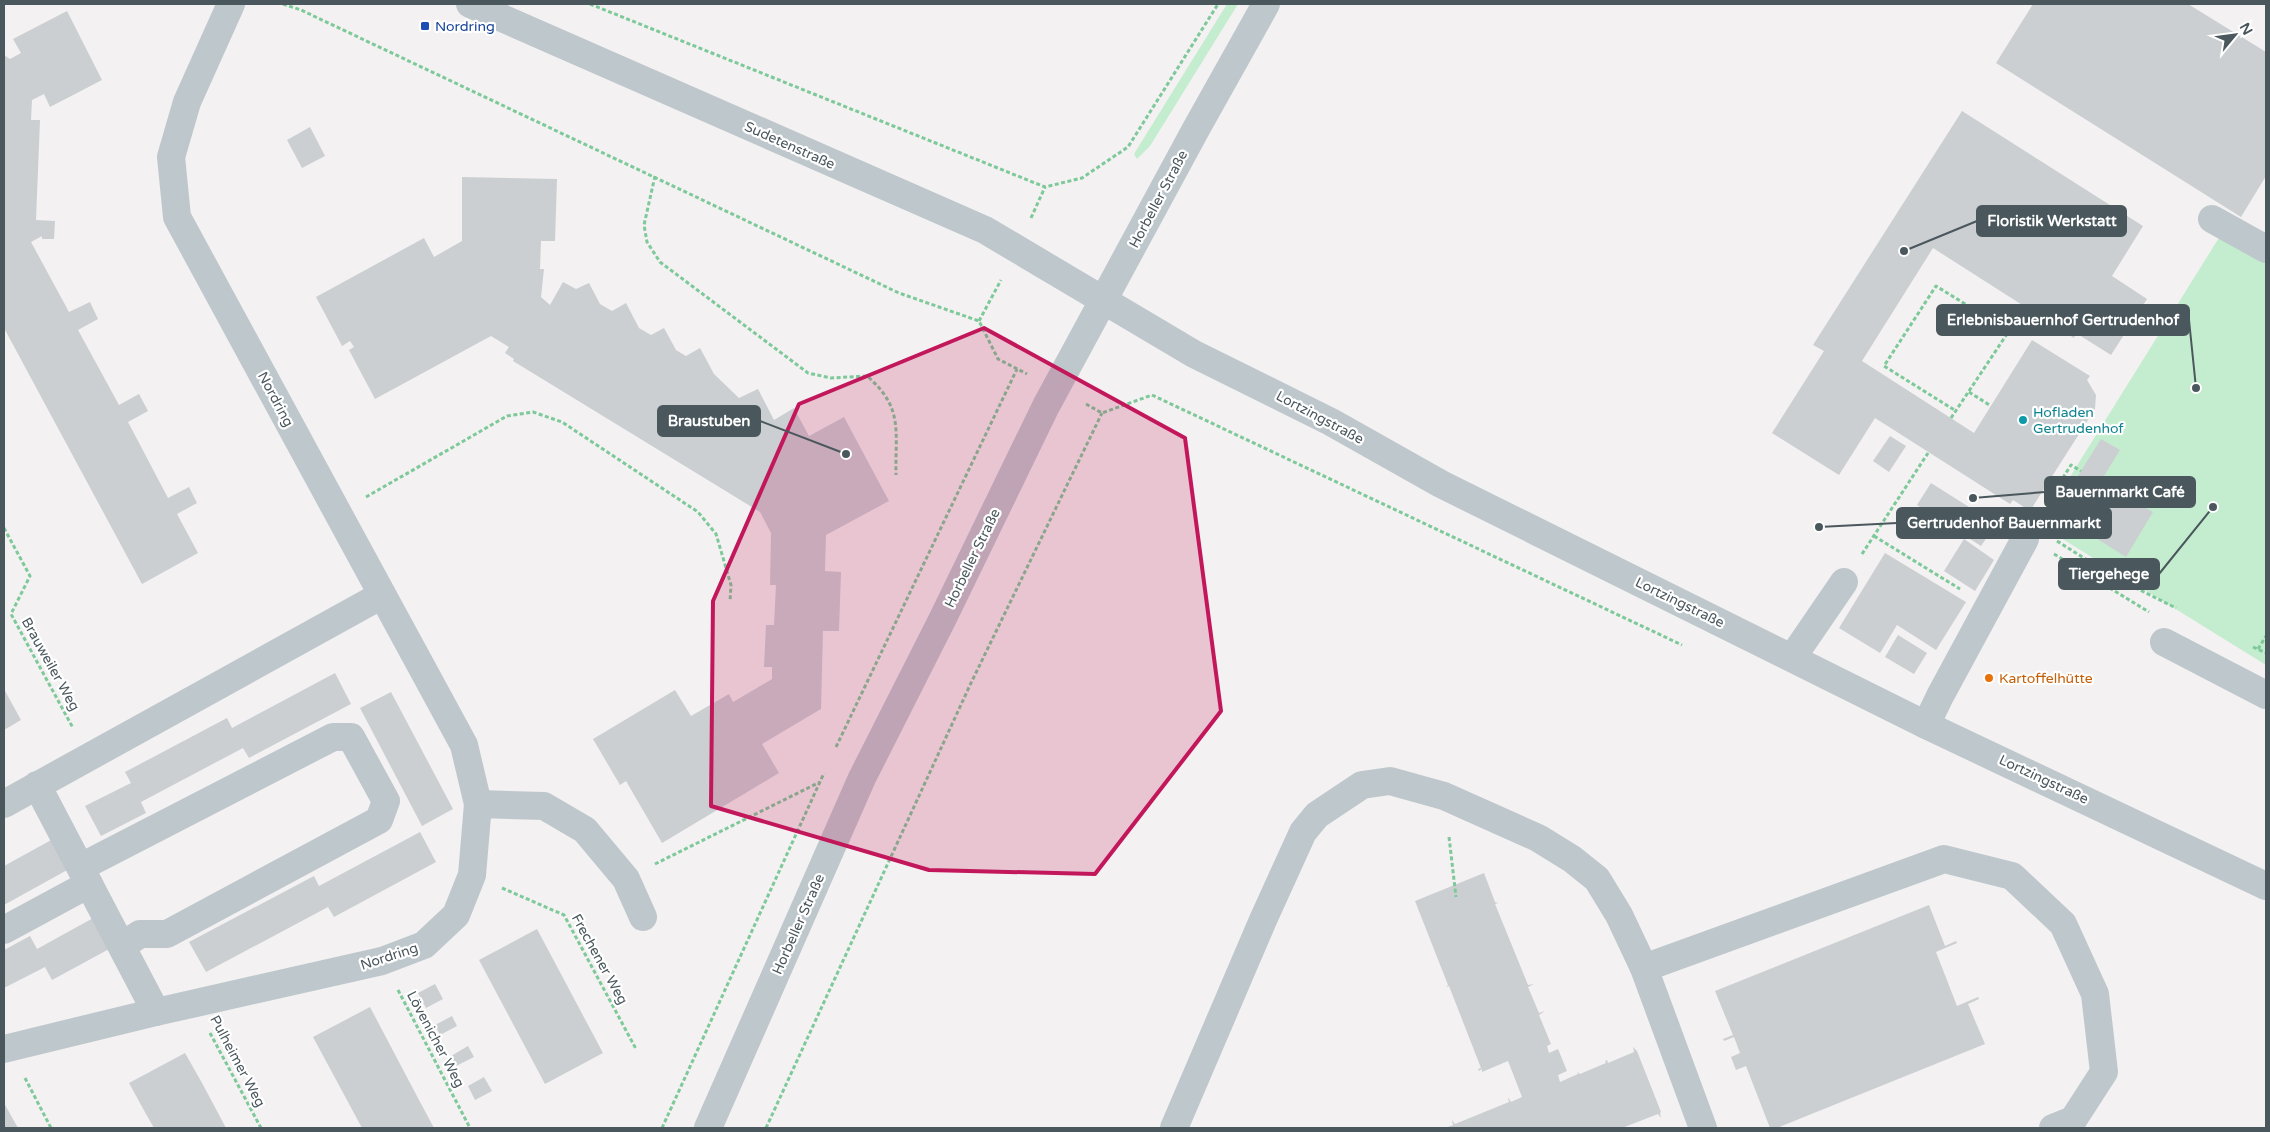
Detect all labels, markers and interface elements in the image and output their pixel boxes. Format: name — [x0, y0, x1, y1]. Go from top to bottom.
north arrow — [2210, 10, 2260, 60]
place label: Nordring — [435, 18, 495, 35]
marker: Nordring — [419, 20, 431, 32]
text: N — [2236, 20, 2256, 38]
street label: Sudetenstraße — [742, 118, 838, 173]
street label: Horbeller Straße — [1126, 147, 1191, 251]
callout: Floristik Werkstatt — [1977, 206, 2126, 236]
text: Floristik Werkstatt — [1987, 212, 2117, 230]
callout: Erlebnisbauernhof Gertrudenhof — [1937, 305, 2189, 335]
text: Erlebnisbauernhof Gertrudenhof — [1947, 311, 2179, 329]
street label: Nordring — [254, 369, 297, 430]
street label: Lortzingstraße — [1273, 387, 1367, 448]
place label: Hofladen Gertrudenhof — [2033, 404, 2124, 437]
callout: Braustuben — [658, 406, 760, 436]
text: Braustuben — [668, 412, 750, 430]
marker: Hofladen Gertrudenhof — [2017, 414, 2029, 426]
callout: Bauernmarkt Café — [2045, 477, 2195, 507]
text: Bauernmarkt Café — [2055, 483, 2185, 501]
street label: Horbeller Straße — [941, 506, 1004, 611]
callout: Gertrudenhof Bauernmarkt — [1897, 508, 2111, 538]
text: Gertrudenhof Bauernmarkt — [1907, 514, 2101, 532]
callout: Tiergehege — [2059, 559, 2159, 589]
text: Tiergehege — [2068, 565, 2150, 584]
street label: Lortzingstraße — [1633, 574, 1727, 631]
street label: Brauweiler Weg — [18, 614, 83, 714]
place label: Kartoffelhütte — [1999, 670, 2093, 687]
marker: Kartoffelhütte — [1983, 672, 1995, 684]
street label: Lortzingstraße — [1996, 751, 2091, 808]
street label: Horbeller Straße — [769, 871, 828, 977]
street label: Frechener Weg — [568, 911, 631, 1007]
street label: Nordring — [358, 939, 420, 974]
street label: Lövenicher Weg — [403, 988, 468, 1090]
street label: Pulheimer Weg — [206, 1013, 269, 1110]

